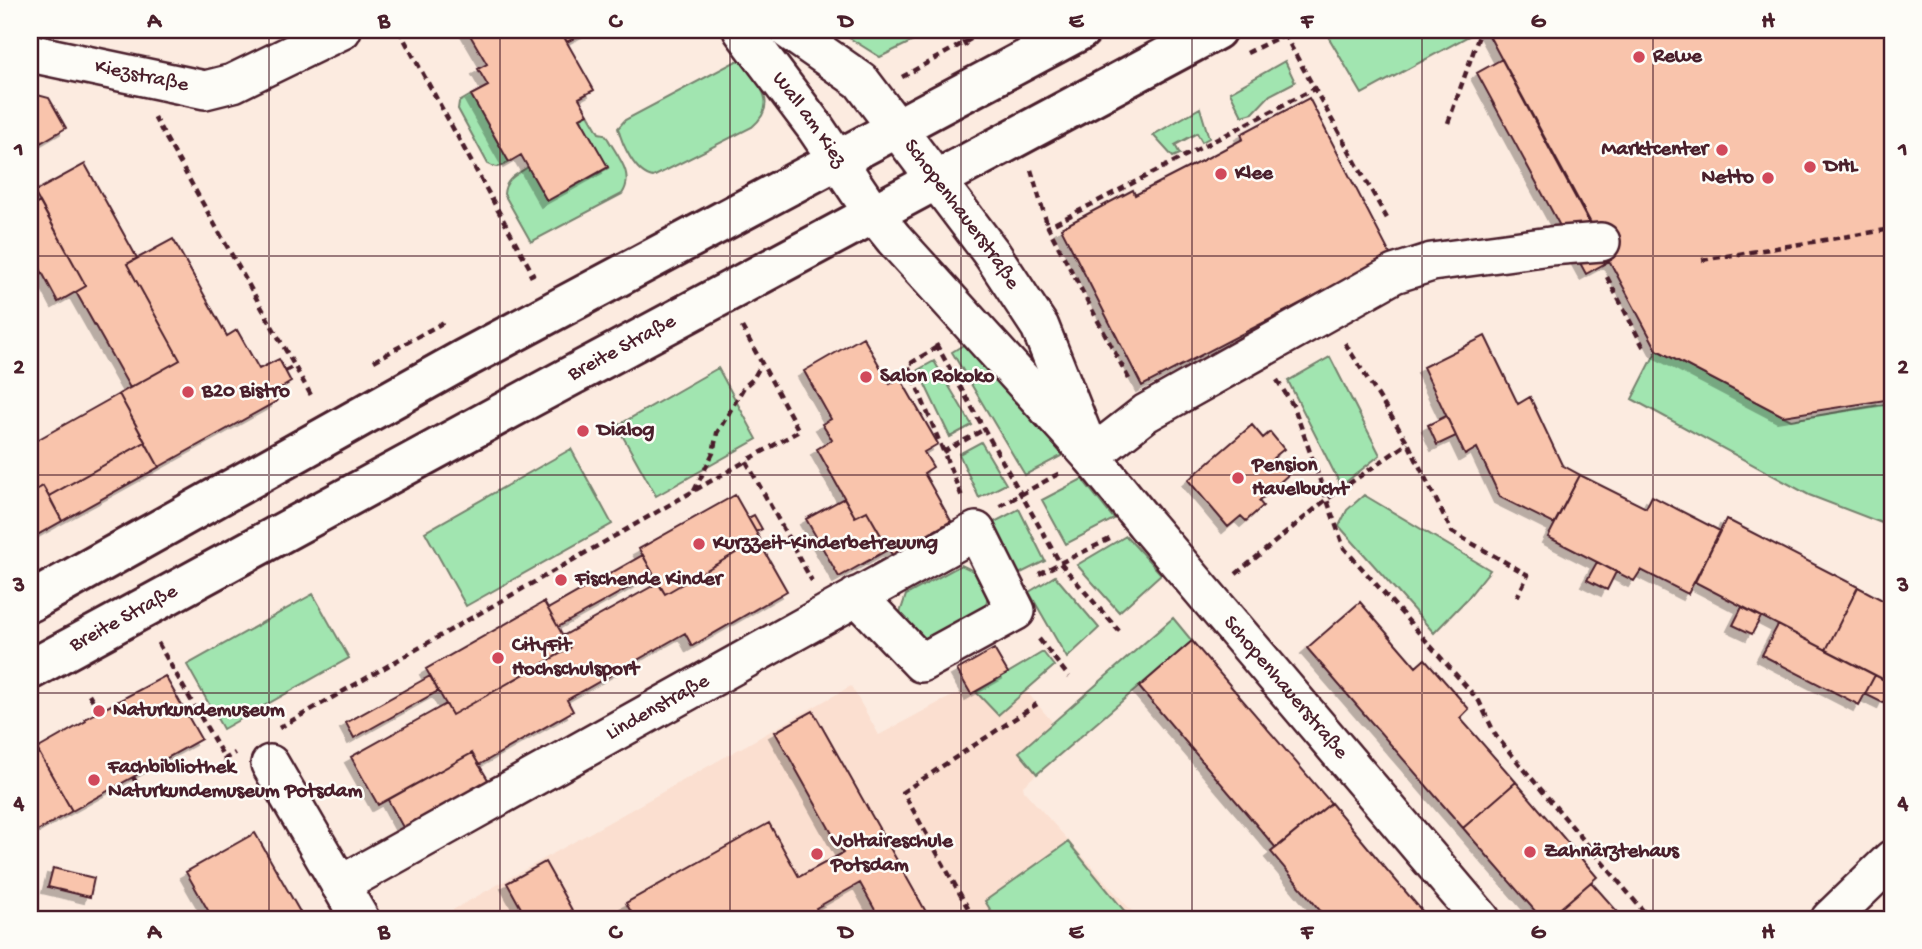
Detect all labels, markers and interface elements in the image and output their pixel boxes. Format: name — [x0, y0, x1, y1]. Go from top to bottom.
text: A — [146, 9, 162, 36]
text: B — [377, 9, 391, 36]
text: C — [609, 9, 624, 36]
text: D — [837, 9, 855, 36]
text: E — [1069, 9, 1085, 36]
text: F — [1300, 9, 1315, 36]
text: G — [1531, 9, 1547, 36]
text: H — [1761, 9, 1775, 36]
place label: Rewe — [1652, 45, 1703, 70]
marker: Rewe — [1631, 49, 1647, 65]
street label: Kiezstraße — [92, 54, 192, 99]
street label: Wall am Kiez — [766, 67, 852, 173]
street label: Schopenhauerstraße — [897, 135, 1025, 295]
text: 1 — [13, 137, 24, 164]
text: 1 — [1897, 137, 1908, 164]
place label: Marktcenter — [1602, 138, 1711, 163]
marker: Marktcenter — [1714, 142, 1730, 158]
place label: DHL — [1822, 155, 1859, 180]
marker: DHL — [1802, 159, 1818, 175]
place label: Klee — [1234, 162, 1274, 187]
marker: Klee — [1213, 166, 1229, 182]
place label: Netto — [1701, 166, 1754, 191]
marker: Netto — [1760, 170, 1776, 186]
street label: Breite Straße — [563, 309, 682, 388]
text: 2 — [13, 355, 25, 382]
text: 2 — [1897, 355, 1909, 382]
place label: Salon Rokoko — [880, 365, 994, 390]
marker: Salon Rokoko — [858, 369, 874, 385]
place label: B20 Bistro — [201, 380, 290, 405]
marker: B20 Bistro — [180, 384, 196, 400]
place label: Dialog — [595, 419, 654, 444]
marker: Dialog — [575, 423, 591, 439]
place label: Pension Havelbucht — [1251, 454, 1351, 503]
marker: Pension Havelbucht — [1230, 470, 1246, 486]
place label: Kurzzeit-Kinderbetreuung — [712, 532, 938, 557]
marker: Kurzzeit-Kinderbetreuung — [691, 536, 707, 552]
place label: Fischende Kinder — [574, 568, 725, 593]
marker: Fischende Kinder — [553, 572, 569, 588]
text: 3 — [12, 573, 25, 600]
text: 3 — [1896, 573, 1909, 600]
street label: Breite Straße — [65, 579, 183, 659]
street label: Schopenhauerstraße — [1217, 611, 1354, 766]
place label: CityFit Hochschulsport — [511, 634, 641, 683]
marker: CityFit Hochschulsport — [490, 650, 506, 666]
street label: Lindenstraße — [602, 669, 715, 747]
place label: Naturkundemuseum — [113, 699, 285, 724]
marker: Naturkundemuseum — [91, 703, 107, 719]
place label: Fachbibliothek Naturkundemuseum Potsdam — [107, 756, 362, 805]
marker: Fachbibliothek Naturkundemuseum Potsdam — [86, 772, 102, 788]
text: 4 — [13, 791, 25, 818]
text: 4 — [1897, 791, 1909, 818]
place label: Voltaireschule Potsdam — [830, 830, 954, 879]
place label: Zahnärztehaus — [1544, 840, 1680, 865]
marker: Zahnärztehaus — [1522, 844, 1538, 860]
marker: Voltaireschule Potsdam — [809, 846, 825, 862]
text: A — [146, 920, 162, 947]
text: B — [377, 920, 391, 947]
text: C — [609, 920, 624, 947]
text: D — [837, 920, 855, 947]
text: E — [1069, 920, 1085, 947]
text: F — [1300, 920, 1315, 947]
text: G — [1531, 920, 1547, 947]
text: H — [1761, 920, 1775, 947]

